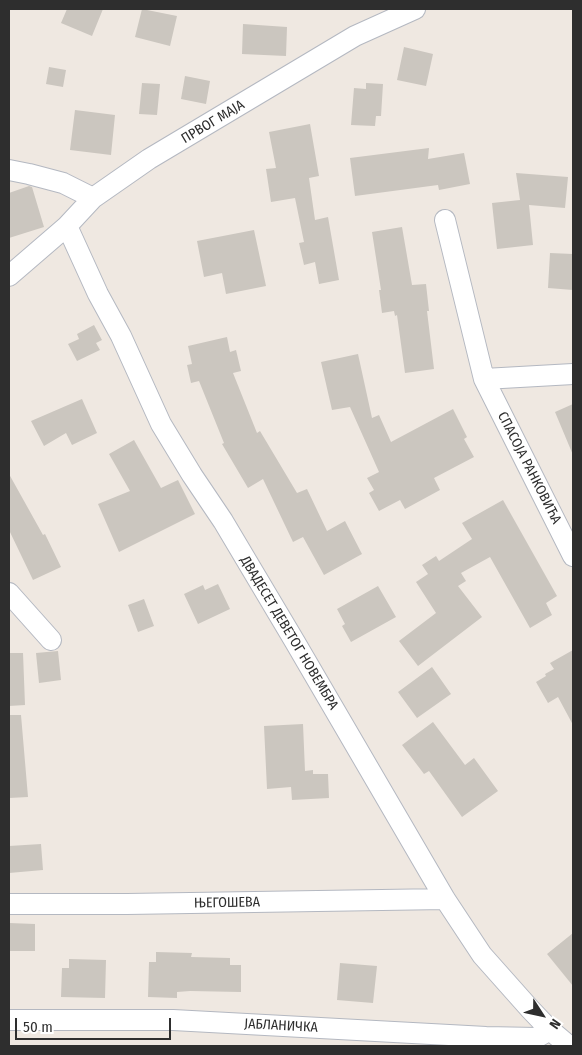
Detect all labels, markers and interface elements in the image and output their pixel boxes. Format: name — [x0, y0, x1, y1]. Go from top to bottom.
street label: ПРВОГ МАЈА — [178, 97, 248, 147]
street label: СПАСОЈА РАНКОВИЋА — [493, 409, 565, 527]
street label: ДВАДЕСЕТ ДЕВЕТОГ НОВЕМБРА — [236, 553, 342, 713]
street label: ЊЕГОШЕВА — [194, 894, 260, 912]
north arrow — [517, 990, 567, 1040]
scale bar — [18, 1008, 174, 1040]
street label: ЈАБЛАНИЧКА — [244, 1016, 318, 1036]
text: N — [545, 1016, 564, 1032]
text: 50 m — [23, 1018, 53, 1036]

